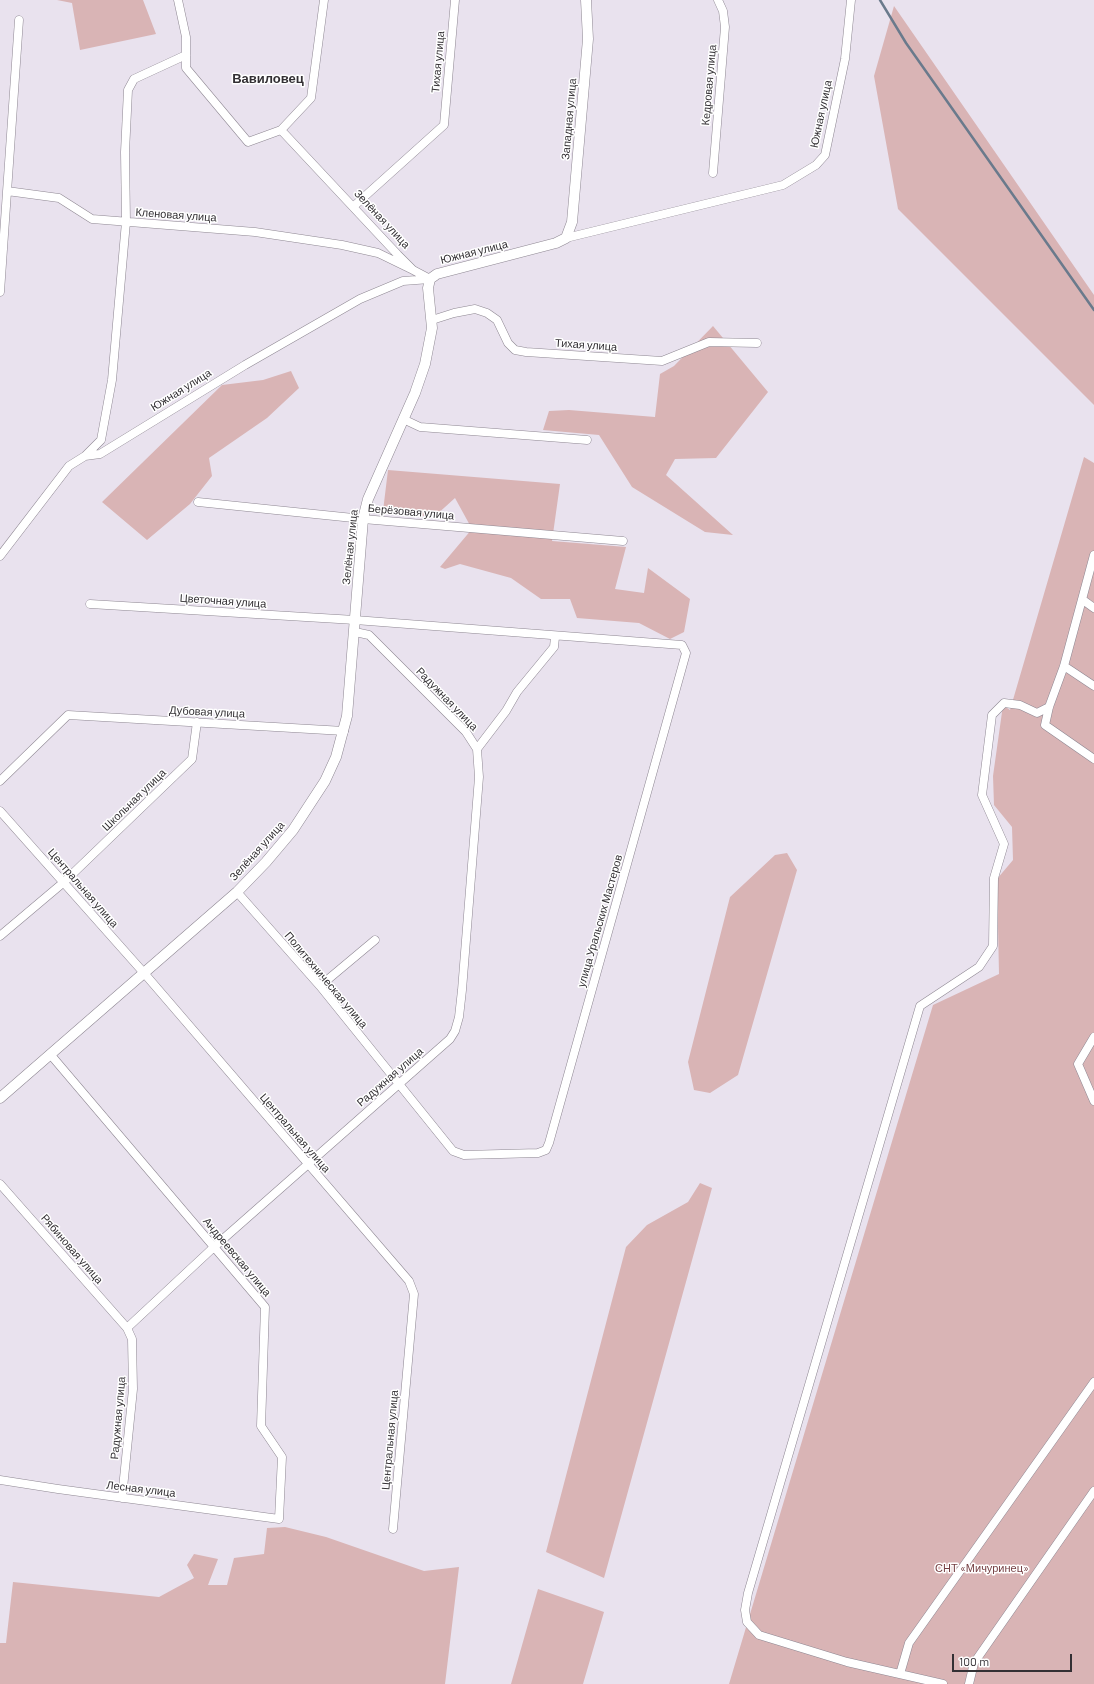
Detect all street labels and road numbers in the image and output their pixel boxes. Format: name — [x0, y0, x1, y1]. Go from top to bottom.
street label: Тихая улица — [429, 30, 447, 94]
street label: Кедровая улица — [699, 44, 719, 126]
street label: Западная улица — [559, 78, 579, 160]
street label: Южная улица — [807, 79, 835, 149]
street label: Зелёная улица — [351, 187, 413, 251]
street label: Кленовая улица — [135, 206, 217, 224]
street label: Южная улица — [439, 237, 509, 267]
street label: Тихая улица — [554, 336, 618, 354]
street label: Южная улица — [148, 366, 214, 414]
street label: Берёзовая улица — [367, 502, 455, 522]
street label: Зелёная улица — [339, 509, 361, 585]
street label: Цветочная улица — [179, 591, 267, 611]
street label: Радужная улица — [413, 665, 481, 733]
street label: Дубовая улица — [169, 703, 245, 721]
street label: Школьная улица — [99, 766, 169, 834]
street label: Зелёная улица — [227, 819, 287, 883]
street label: Центральная улица — [45, 846, 121, 930]
street label: улица Уральских Мастеров — [575, 853, 625, 989]
street label: Политехническая улица — [282, 929, 370, 1031]
street label: Радужная улица — [354, 1045, 426, 1109]
street label: Центральная улица — [257, 1091, 333, 1175]
street label: Рябиновая улица — [38, 1212, 106, 1286]
street label: Андреевская улица — [200, 1215, 274, 1299]
street label: Радужная улица — [108, 1376, 128, 1460]
street label: Центральная улица — [379, 1389, 401, 1491]
street label: Лесная улица — [106, 1478, 176, 1500]

